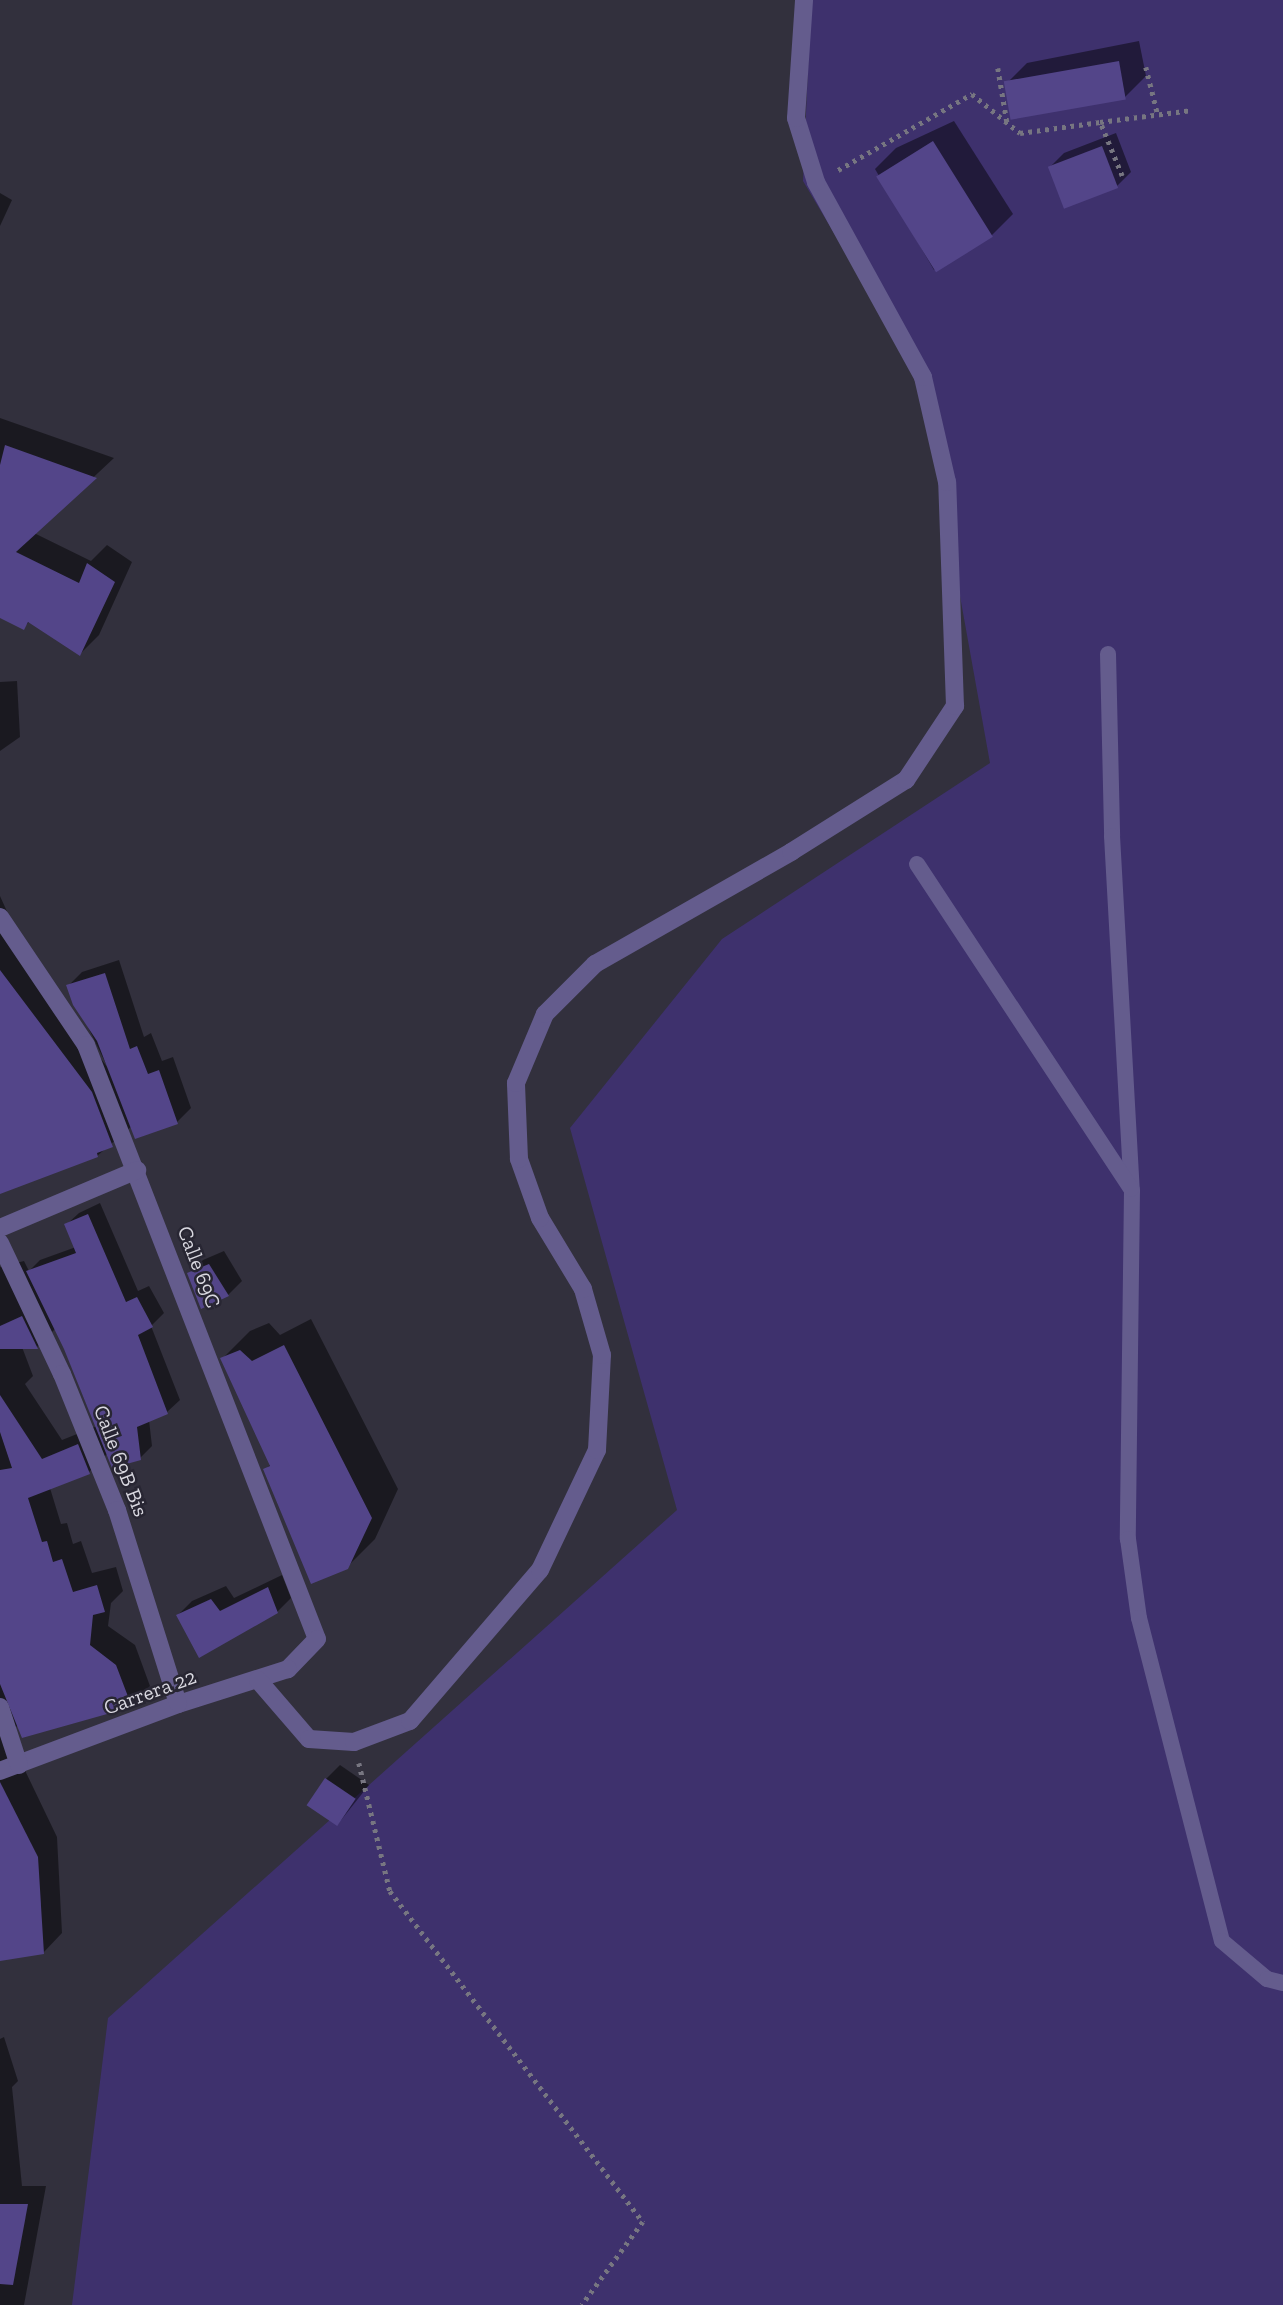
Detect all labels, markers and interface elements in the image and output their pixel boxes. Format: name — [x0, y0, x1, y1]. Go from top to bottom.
street label: Calle 69C — [172, 1223, 226, 1311]
street label: Calle 69B Bis — [88, 1402, 154, 1520]
street label: Carrera 22 — [100, 1664, 200, 1720]

